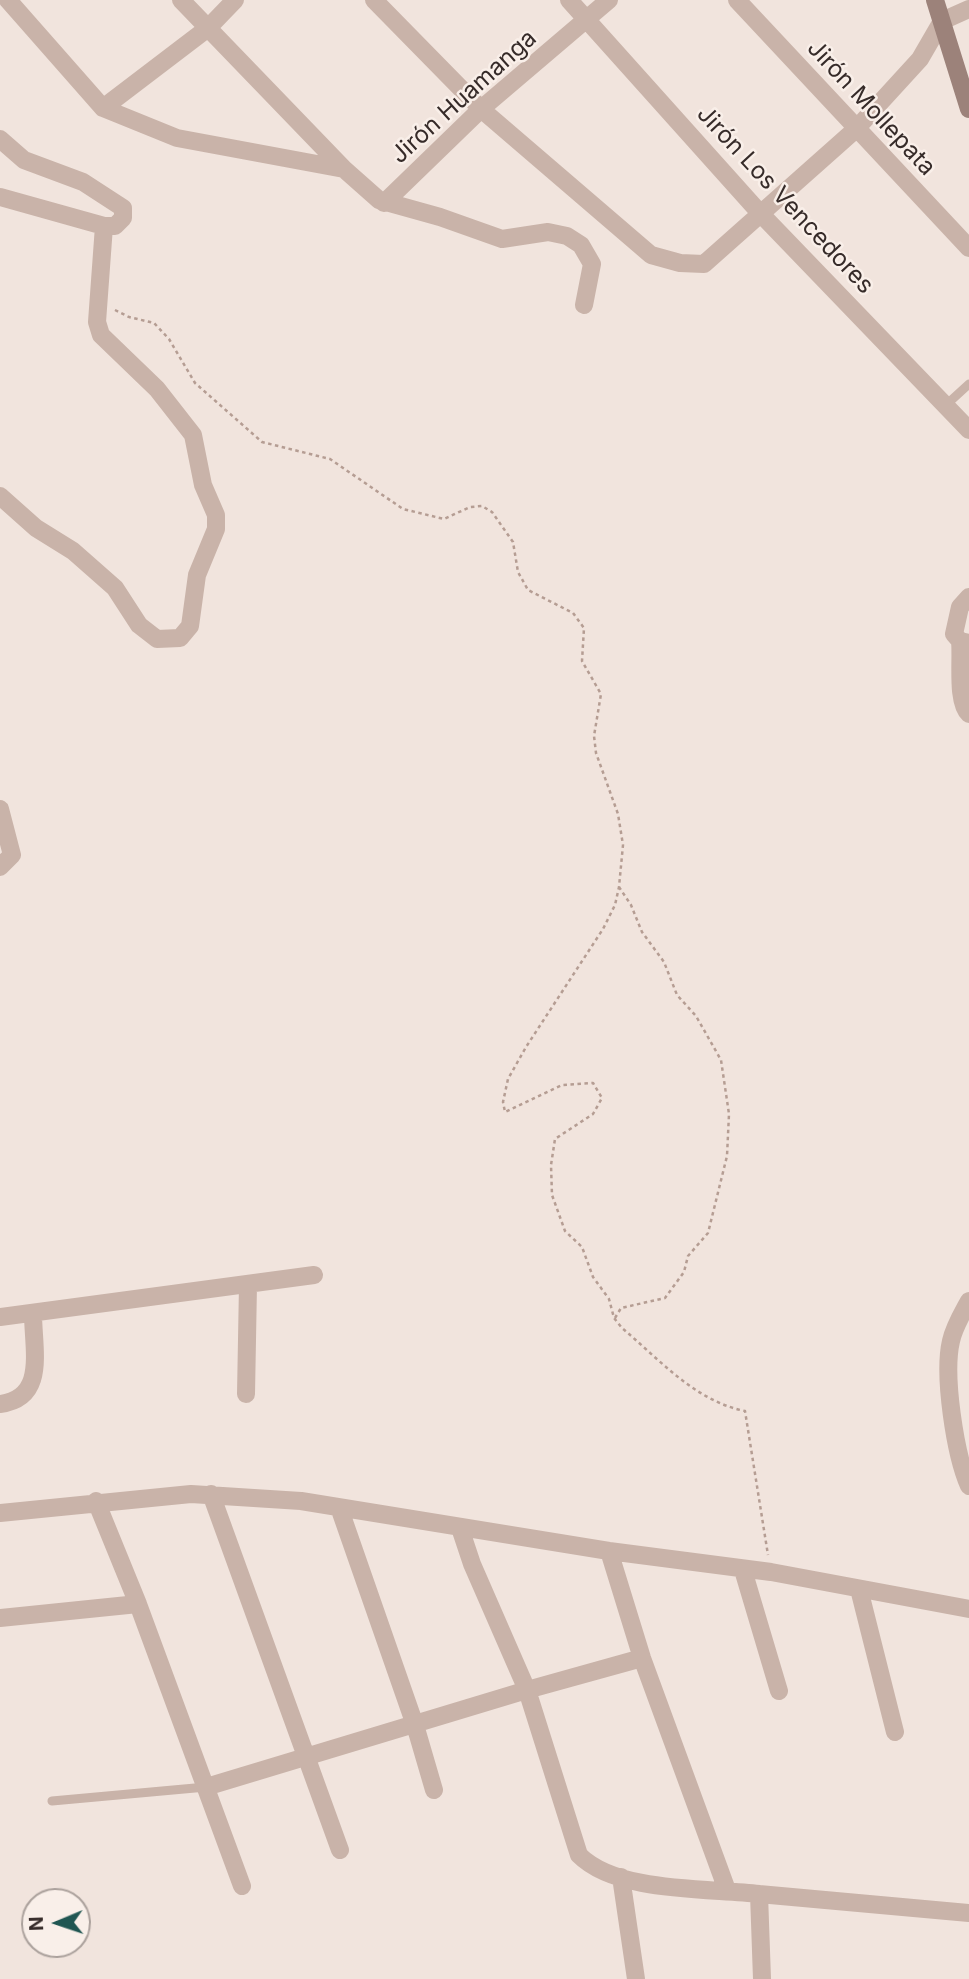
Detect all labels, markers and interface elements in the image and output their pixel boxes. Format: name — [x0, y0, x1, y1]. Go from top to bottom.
street label: Jirón Huamanga — [385, 24, 543, 170]
street label: Jirón Mollepata — [801, 34, 941, 182]
street label: Jirón Los Vencedores — [690, 100, 880, 300]
north arrow — [21, 1888, 91, 1958]
text: N — [25, 1916, 48, 1931]

